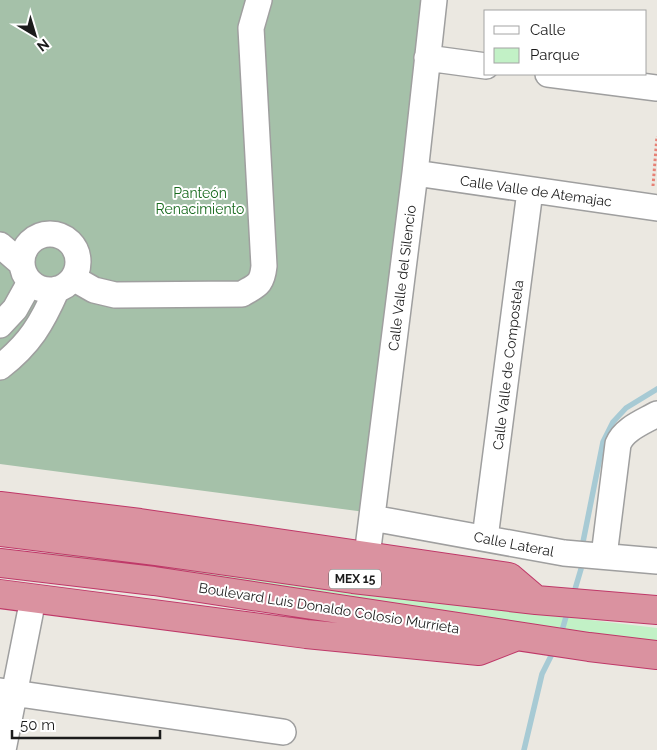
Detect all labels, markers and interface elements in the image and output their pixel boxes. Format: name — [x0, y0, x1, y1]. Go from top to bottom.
north arrow — [10, 10, 60, 60]
legend — [484, 10, 647, 75]
text: Calle — [530, 21, 566, 39]
text: N — [34, 36, 52, 55]
text: Parque — [530, 46, 580, 64]
street label: Calle Valle de Atemajac — [459, 172, 613, 210]
park label: Panteón Renacimiento — [156, 185, 244, 217]
street label: Calle Valle del Silencio — [385, 204, 419, 352]
street label: Calle Valle de Compostela — [490, 279, 526, 451]
street label: Calle Lateral — [472, 528, 556, 560]
road number: MEX 15 — [329, 570, 381, 588]
street label: Boulevard Luis Donaldo Colosio Murrieta — [197, 579, 461, 637]
scale bar — [12, 708, 160, 740]
text: 50 m — [20, 716, 55, 734]

